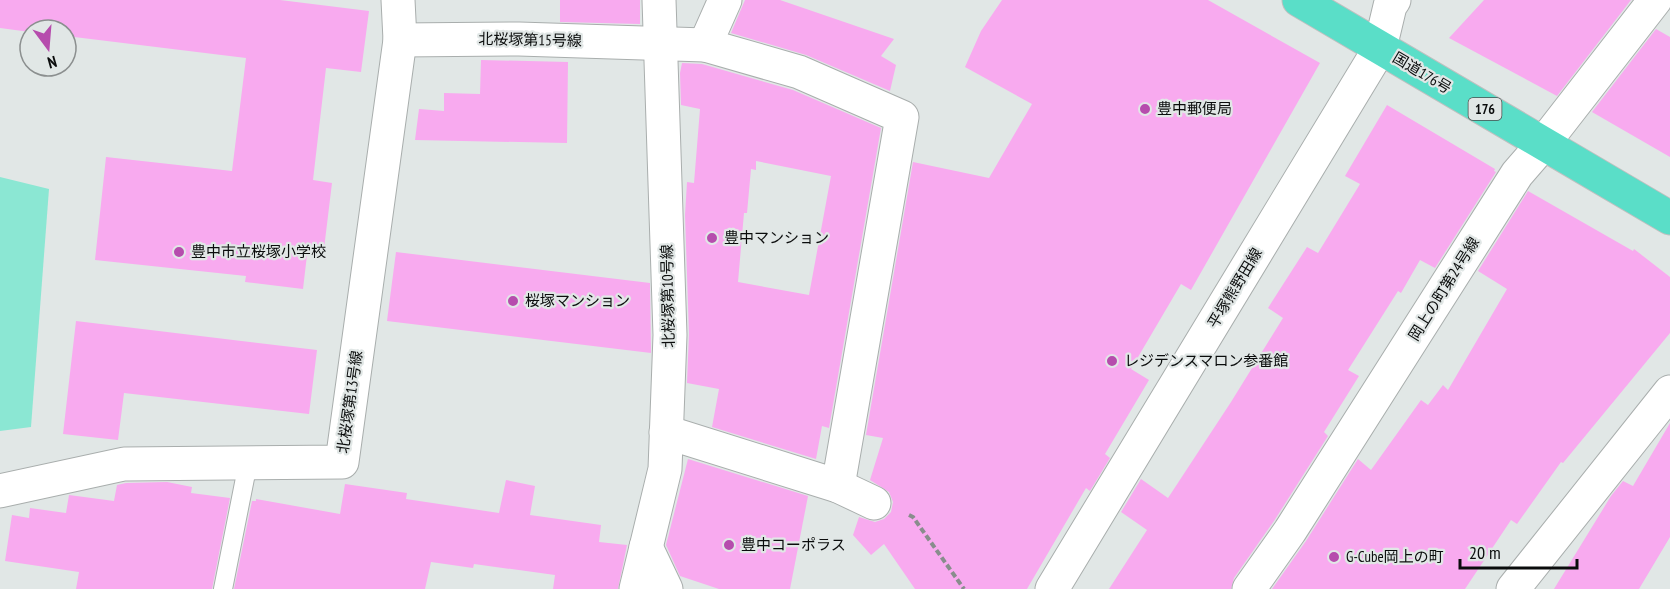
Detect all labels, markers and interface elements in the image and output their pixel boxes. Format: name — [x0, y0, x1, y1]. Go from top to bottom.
north arrow — [18, 18, 78, 78]
street label: 北桜塚第15号線 — [478, 29, 582, 50]
street label: 国道176号 — [1389, 48, 1455, 98]
text: N — [45, 52, 59, 73]
road number: 176 — [1468, 98, 1502, 120]
place label: 豊中郵便局 — [1157, 99, 1232, 118]
marker: 豊中郵便局 — [1138, 102, 1152, 116]
place label: 豊中マンション — [724, 228, 829, 247]
marker: 豊中マンション — [705, 231, 719, 245]
street label: 岡上の町第24号線 — [1404, 233, 1483, 344]
place label: 豊中市立桜塚小学校 — [191, 242, 326, 261]
street label: 北桜塚第10号線 — [657, 244, 678, 348]
street label: 平塚熊野田線 — [1203, 244, 1266, 331]
marker: 豊中市立桜塚小学校 — [172, 245, 186, 259]
place label: 桜塚マンション — [525, 291, 630, 310]
marker: 桜塚マンション — [506, 294, 520, 308]
street label: 北桜塚第13号線 — [333, 349, 366, 455]
place label: レジデンスマロン参番館 — [1124, 351, 1288, 370]
marker: レジデンスマロン参番館 — [1105, 354, 1119, 368]
scale bar — [1460, 532, 1577, 570]
place label: 豊中コーポラス — [741, 535, 846, 554]
marker: 豊中コーポラス — [722, 538, 736, 552]
text: 20 m — [1469, 541, 1501, 564]
place label: G-Cube岡上の町 — [1346, 547, 1444, 566]
marker: G-Cube岡上の町 — [1327, 550, 1341, 564]

